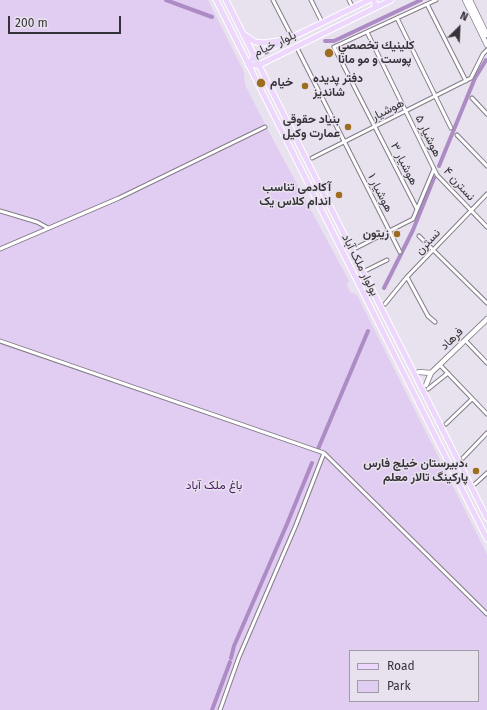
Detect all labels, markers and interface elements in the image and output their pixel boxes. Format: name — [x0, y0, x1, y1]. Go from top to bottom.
scale bar — [10, 8, 123, 34]
north arrow — [439, 8, 479, 48]
text: N — [458, 9, 470, 24]
text: 200 m — [15, 16, 48, 30]
street label: بلوار خیام — [251, 28, 299, 60]
place label: كلينيك تخصصي پوست و مو مانا — [338, 39, 414, 67]
marker: كلينيك تخصصي پوست و مو مانا — [323, 47, 335, 59]
place label: دفتر پدیده شاندیز — [313, 72, 363, 100]
place label: خیام — [270, 76, 293, 90]
marker: خیام — [255, 77, 267, 89]
marker: دفتر پدیده شاندیز — [300, 81, 310, 91]
street label: هوشیار — [369, 96, 407, 124]
place label: بنیاد حقوقی عمارت وکیل — [283, 113, 340, 141]
street label: هوشیار ۵ — [412, 113, 444, 159]
marker: بنیاد حقوقی عمارت وکیل — [343, 122, 353, 132]
street label: هوشیار ۳ — [387, 140, 421, 188]
street label: نسترن ۴ — [440, 164, 478, 204]
street label: هوشیار ۱ — [364, 171, 396, 215]
place label: آکادمی تناسب اندام کلاس یک — [259, 181, 331, 209]
marker: آکادمی تناسب اندام کلاس یک — [334, 190, 344, 200]
street label: نسترن — [412, 226, 444, 258]
place label: زیتون — [363, 227, 389, 241]
marker: زیتون — [392, 229, 402, 239]
street label: بولوار ملک آباد — [338, 232, 382, 298]
street label: فرهاد — [438, 325, 466, 353]
place label: دبیرستان خیلج فارس، پارکینگ تالار معلم — [363, 457, 468, 485]
marker: دبیرستان خیلج فارس، پارکینگ تالار معلم — [471, 466, 481, 476]
park label: باغ ملک آباد — [186, 479, 242, 493]
legend — [349, 650, 479, 702]
text: Road — [387, 659, 415, 673]
text: Park — [387, 679, 411, 693]

